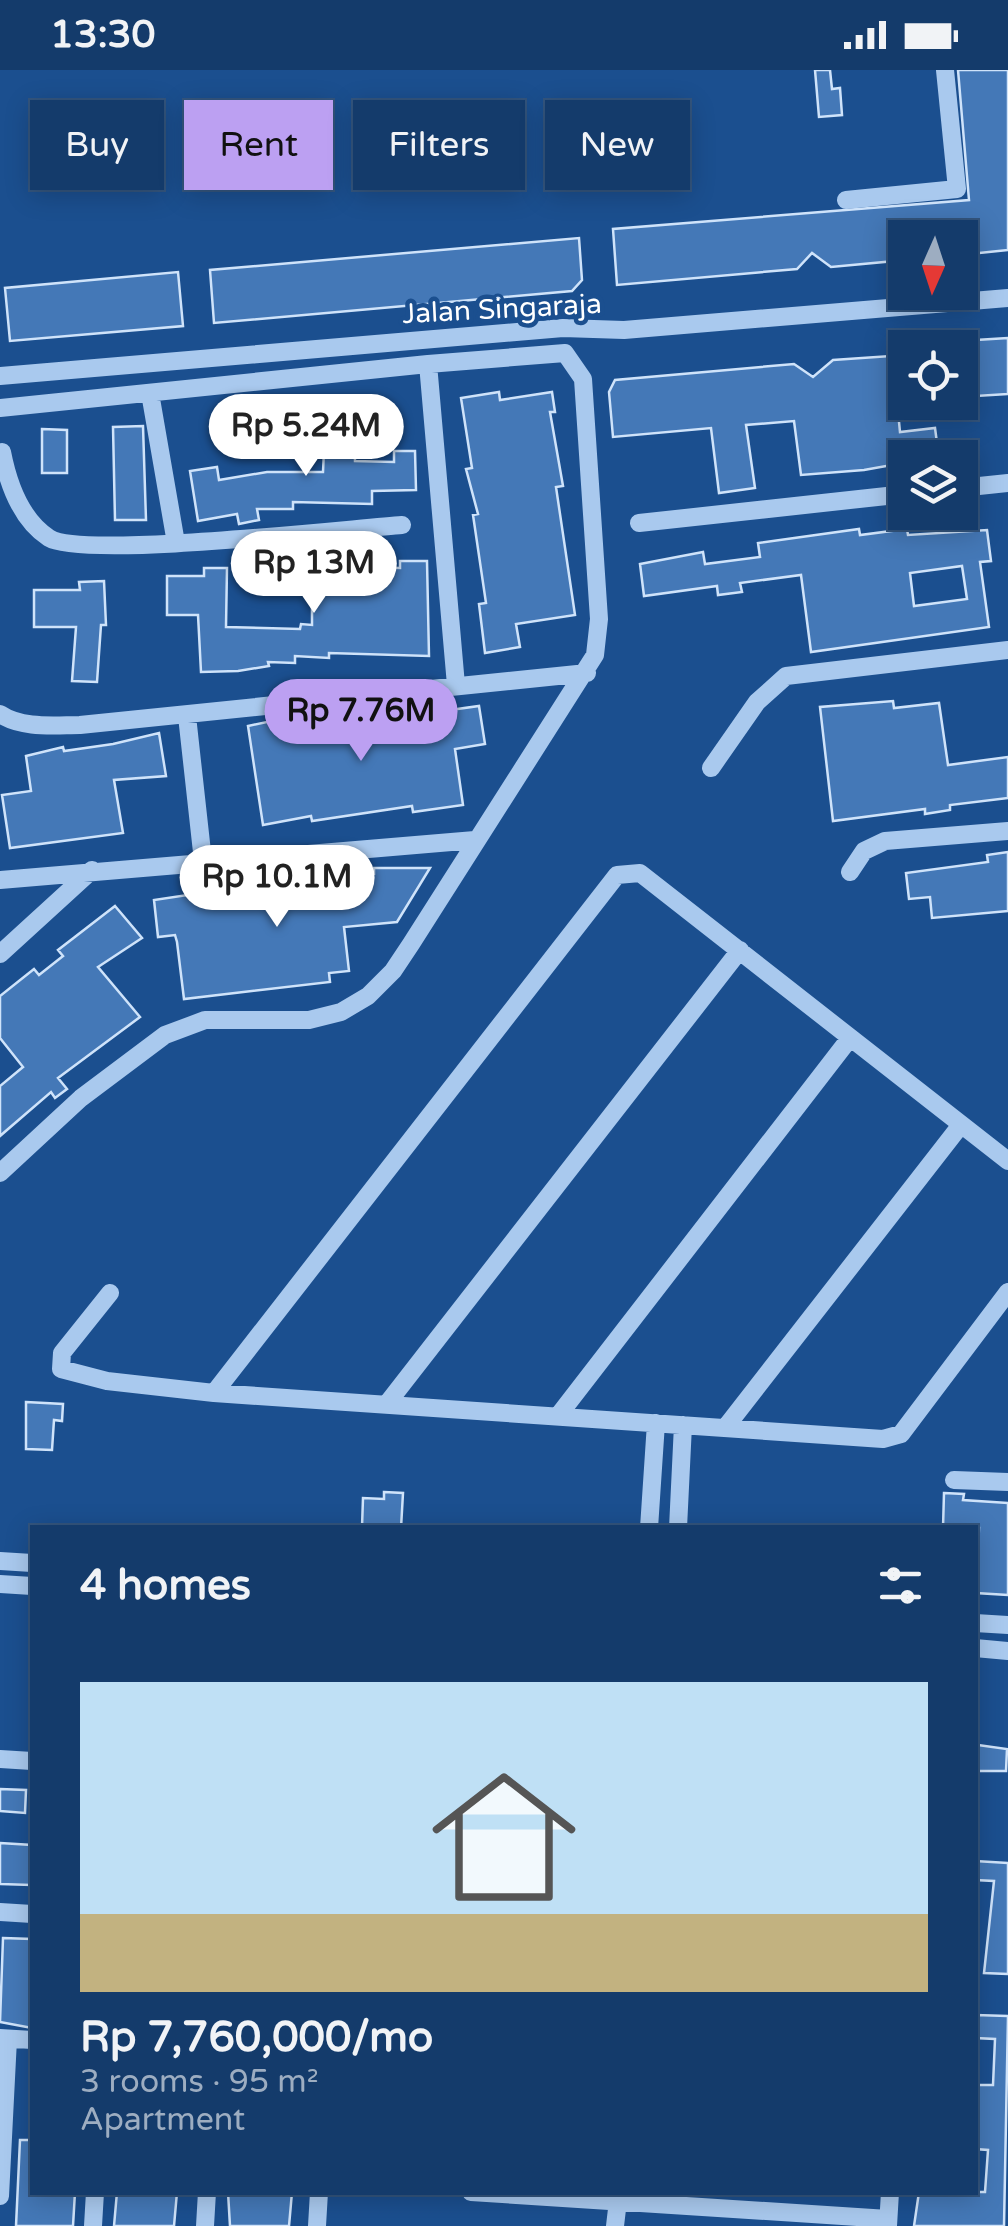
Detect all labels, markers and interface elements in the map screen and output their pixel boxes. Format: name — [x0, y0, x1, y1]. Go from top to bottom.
text: 13:30 — [50, 12, 155, 58]
chip: Buy — [30, 100, 164, 190]
chip: Rent — [184, 100, 333, 190]
chip: Filters — [353, 100, 525, 190]
chip: New — [545, 100, 690, 190]
north arrow — [888, 220, 978, 310]
map controls — [888, 220, 978, 530]
street label: Jalan Singaraja — [401, 287, 603, 331]
button: locate — [888, 330, 978, 420]
pin: Rp 5.24M — [203, 394, 409, 479]
text: Rp 5.24M — [231, 407, 381, 445]
button: layers — [888, 440, 978, 530]
pin: Rp 13M — [233, 531, 395, 616]
text: Rp 13M — [253, 544, 375, 582]
pin: Rp 7.76M — [258, 679, 464, 764]
text: Rp 7.76M — [287, 692, 435, 730]
pin: Rp 10.1M — [174, 845, 380, 930]
text: Rp 10.1M — [202, 858, 352, 896]
icon: filters — [873, 1558, 928, 1613]
text: 4 homes — [80, 1560, 251, 1611]
icon: home — [414, 1747, 594, 1927]
text: Rp 7,760,000/mo — [80, 2012, 433, 2063]
text: 3 rooms · 95 m² — [80, 2063, 319, 2101]
text: Apartment — [80, 2101, 245, 2139]

